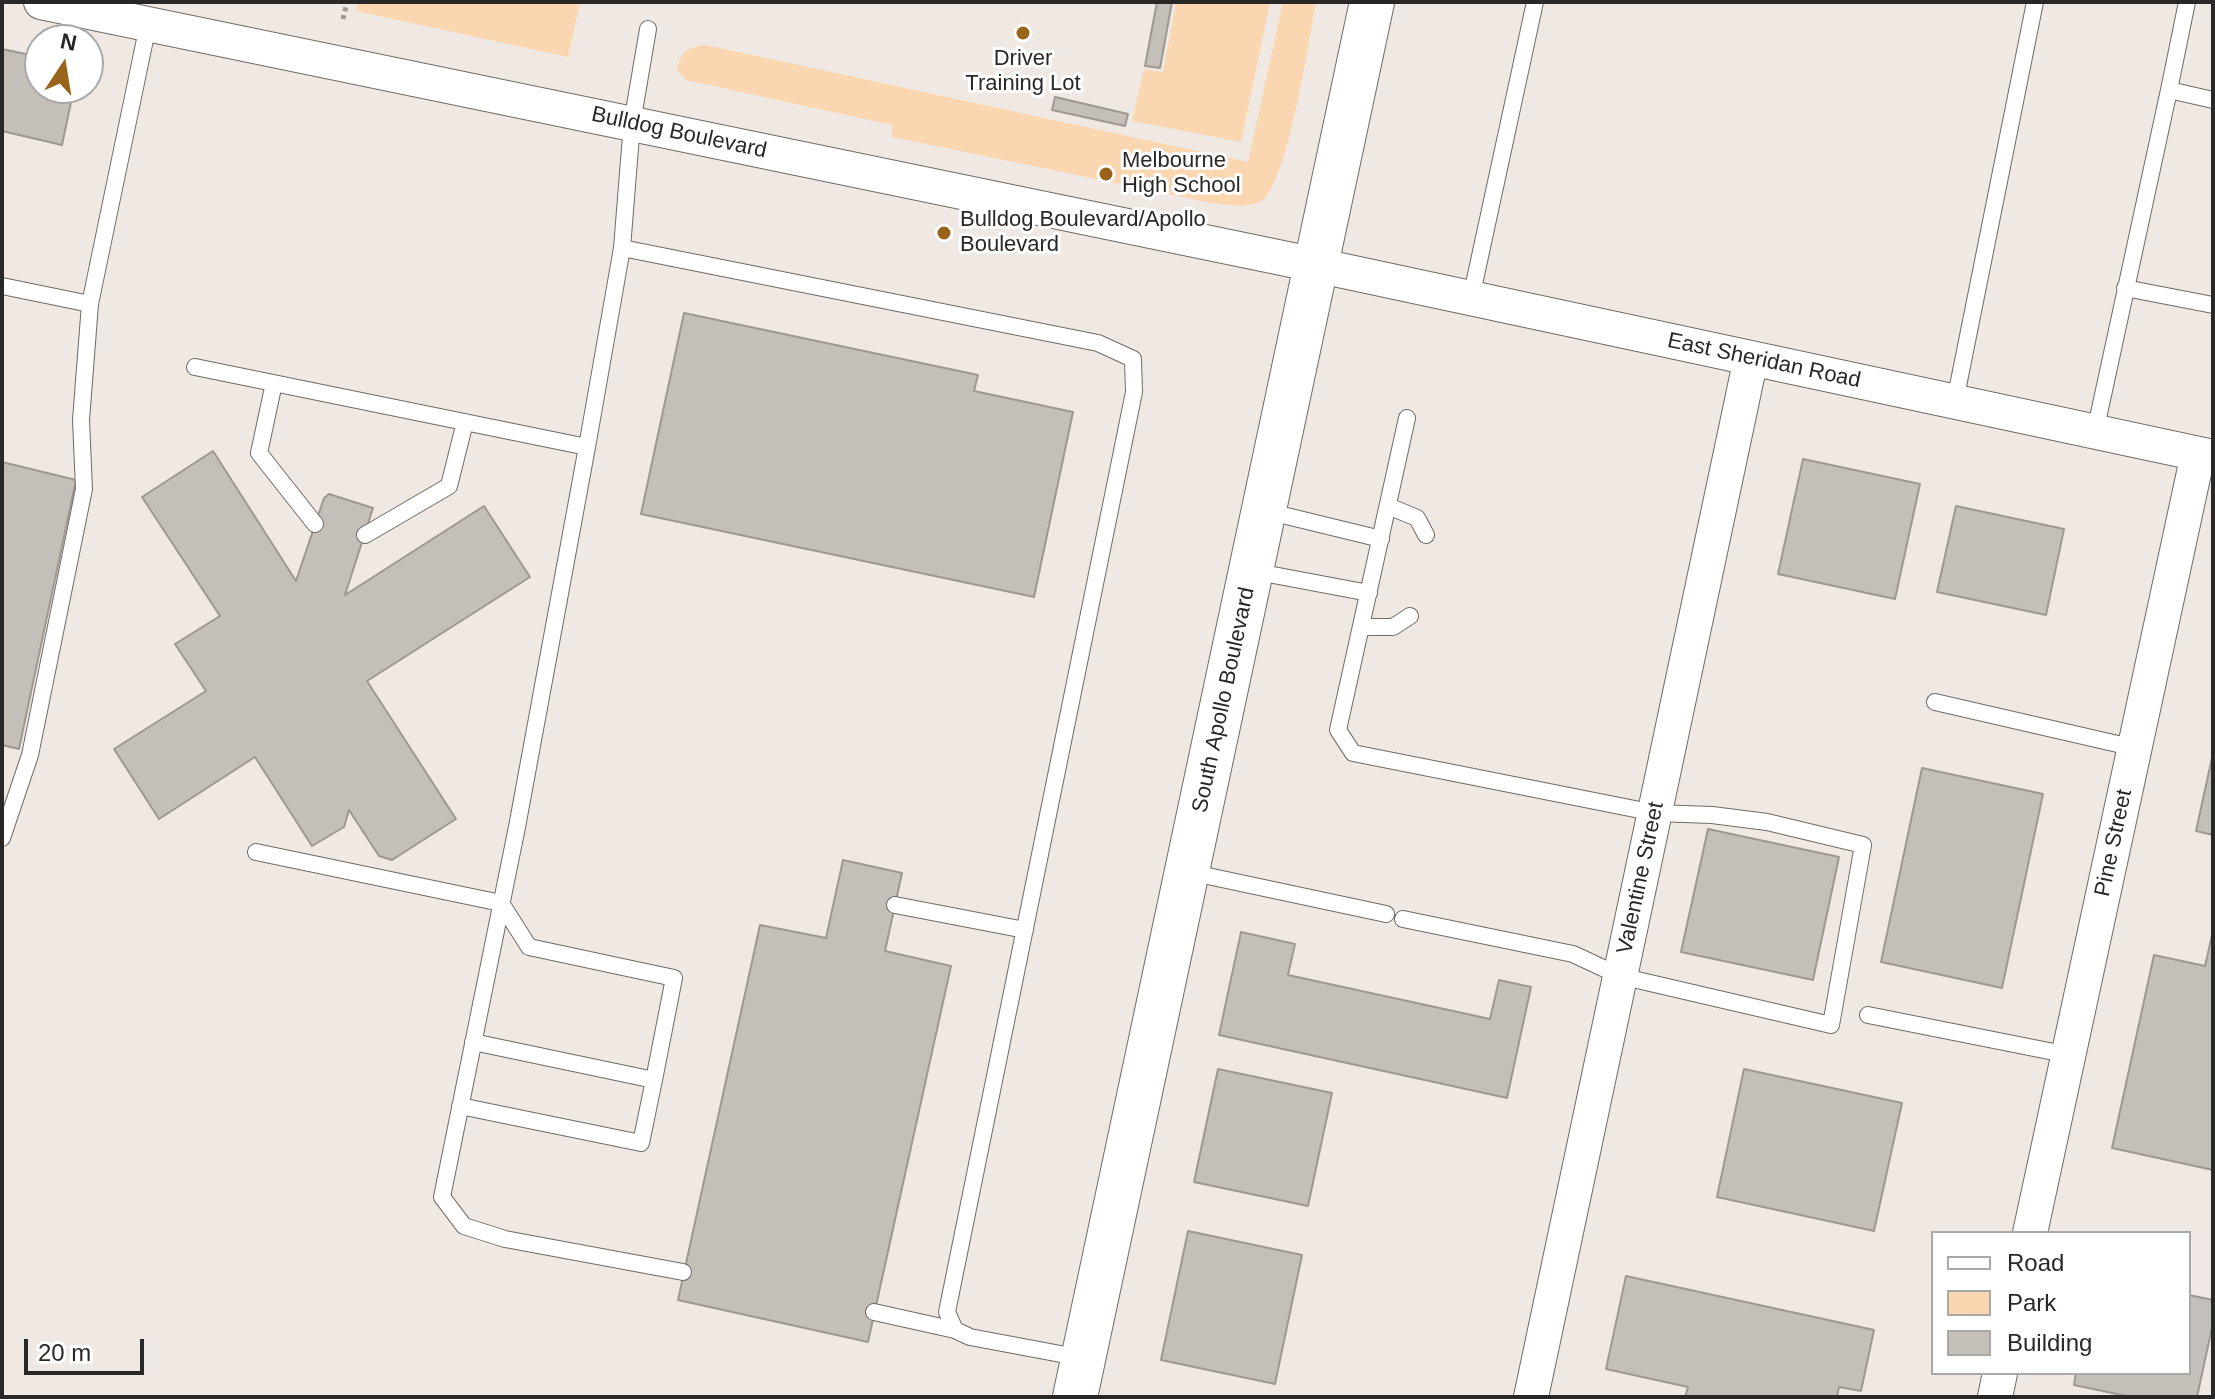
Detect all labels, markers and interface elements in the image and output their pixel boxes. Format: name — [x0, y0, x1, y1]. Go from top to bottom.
north arrow — [24, 24, 104, 104]
marker: Driver Training Lot — [1014, 24, 1032, 42]
text: N — [58, 28, 79, 56]
place label: Driver Training Lot — [965, 46, 1081, 98]
street label: Bulldog Boulevard — [589, 102, 769, 164]
place label: Melbourne High School — [1122, 148, 1241, 200]
marker: Melbourne High School — [1097, 165, 1115, 183]
place label: Bulldog Boulevard/Apollo Boulevard — [960, 207, 1206, 258]
marker: Bulldog Boulevard/Apollo Boulevard — [935, 224, 953, 242]
street label: East Sheridan Road — [1665, 328, 1863, 394]
street label: South Apollo Boulevard — [1187, 585, 1261, 815]
street label: Pine Street — [2090, 787, 2138, 899]
street label: Valentine Street — [1612, 799, 1670, 957]
legend — [1931, 1231, 2191, 1375]
text: Road — [2007, 1249, 2064, 1276]
text: Park — [2007, 1289, 2056, 1316]
scale bar — [28, 1323, 148, 1373]
text: Building — [2007, 1329, 2092, 1356]
text: 20 m — [38, 1339, 91, 1366]

